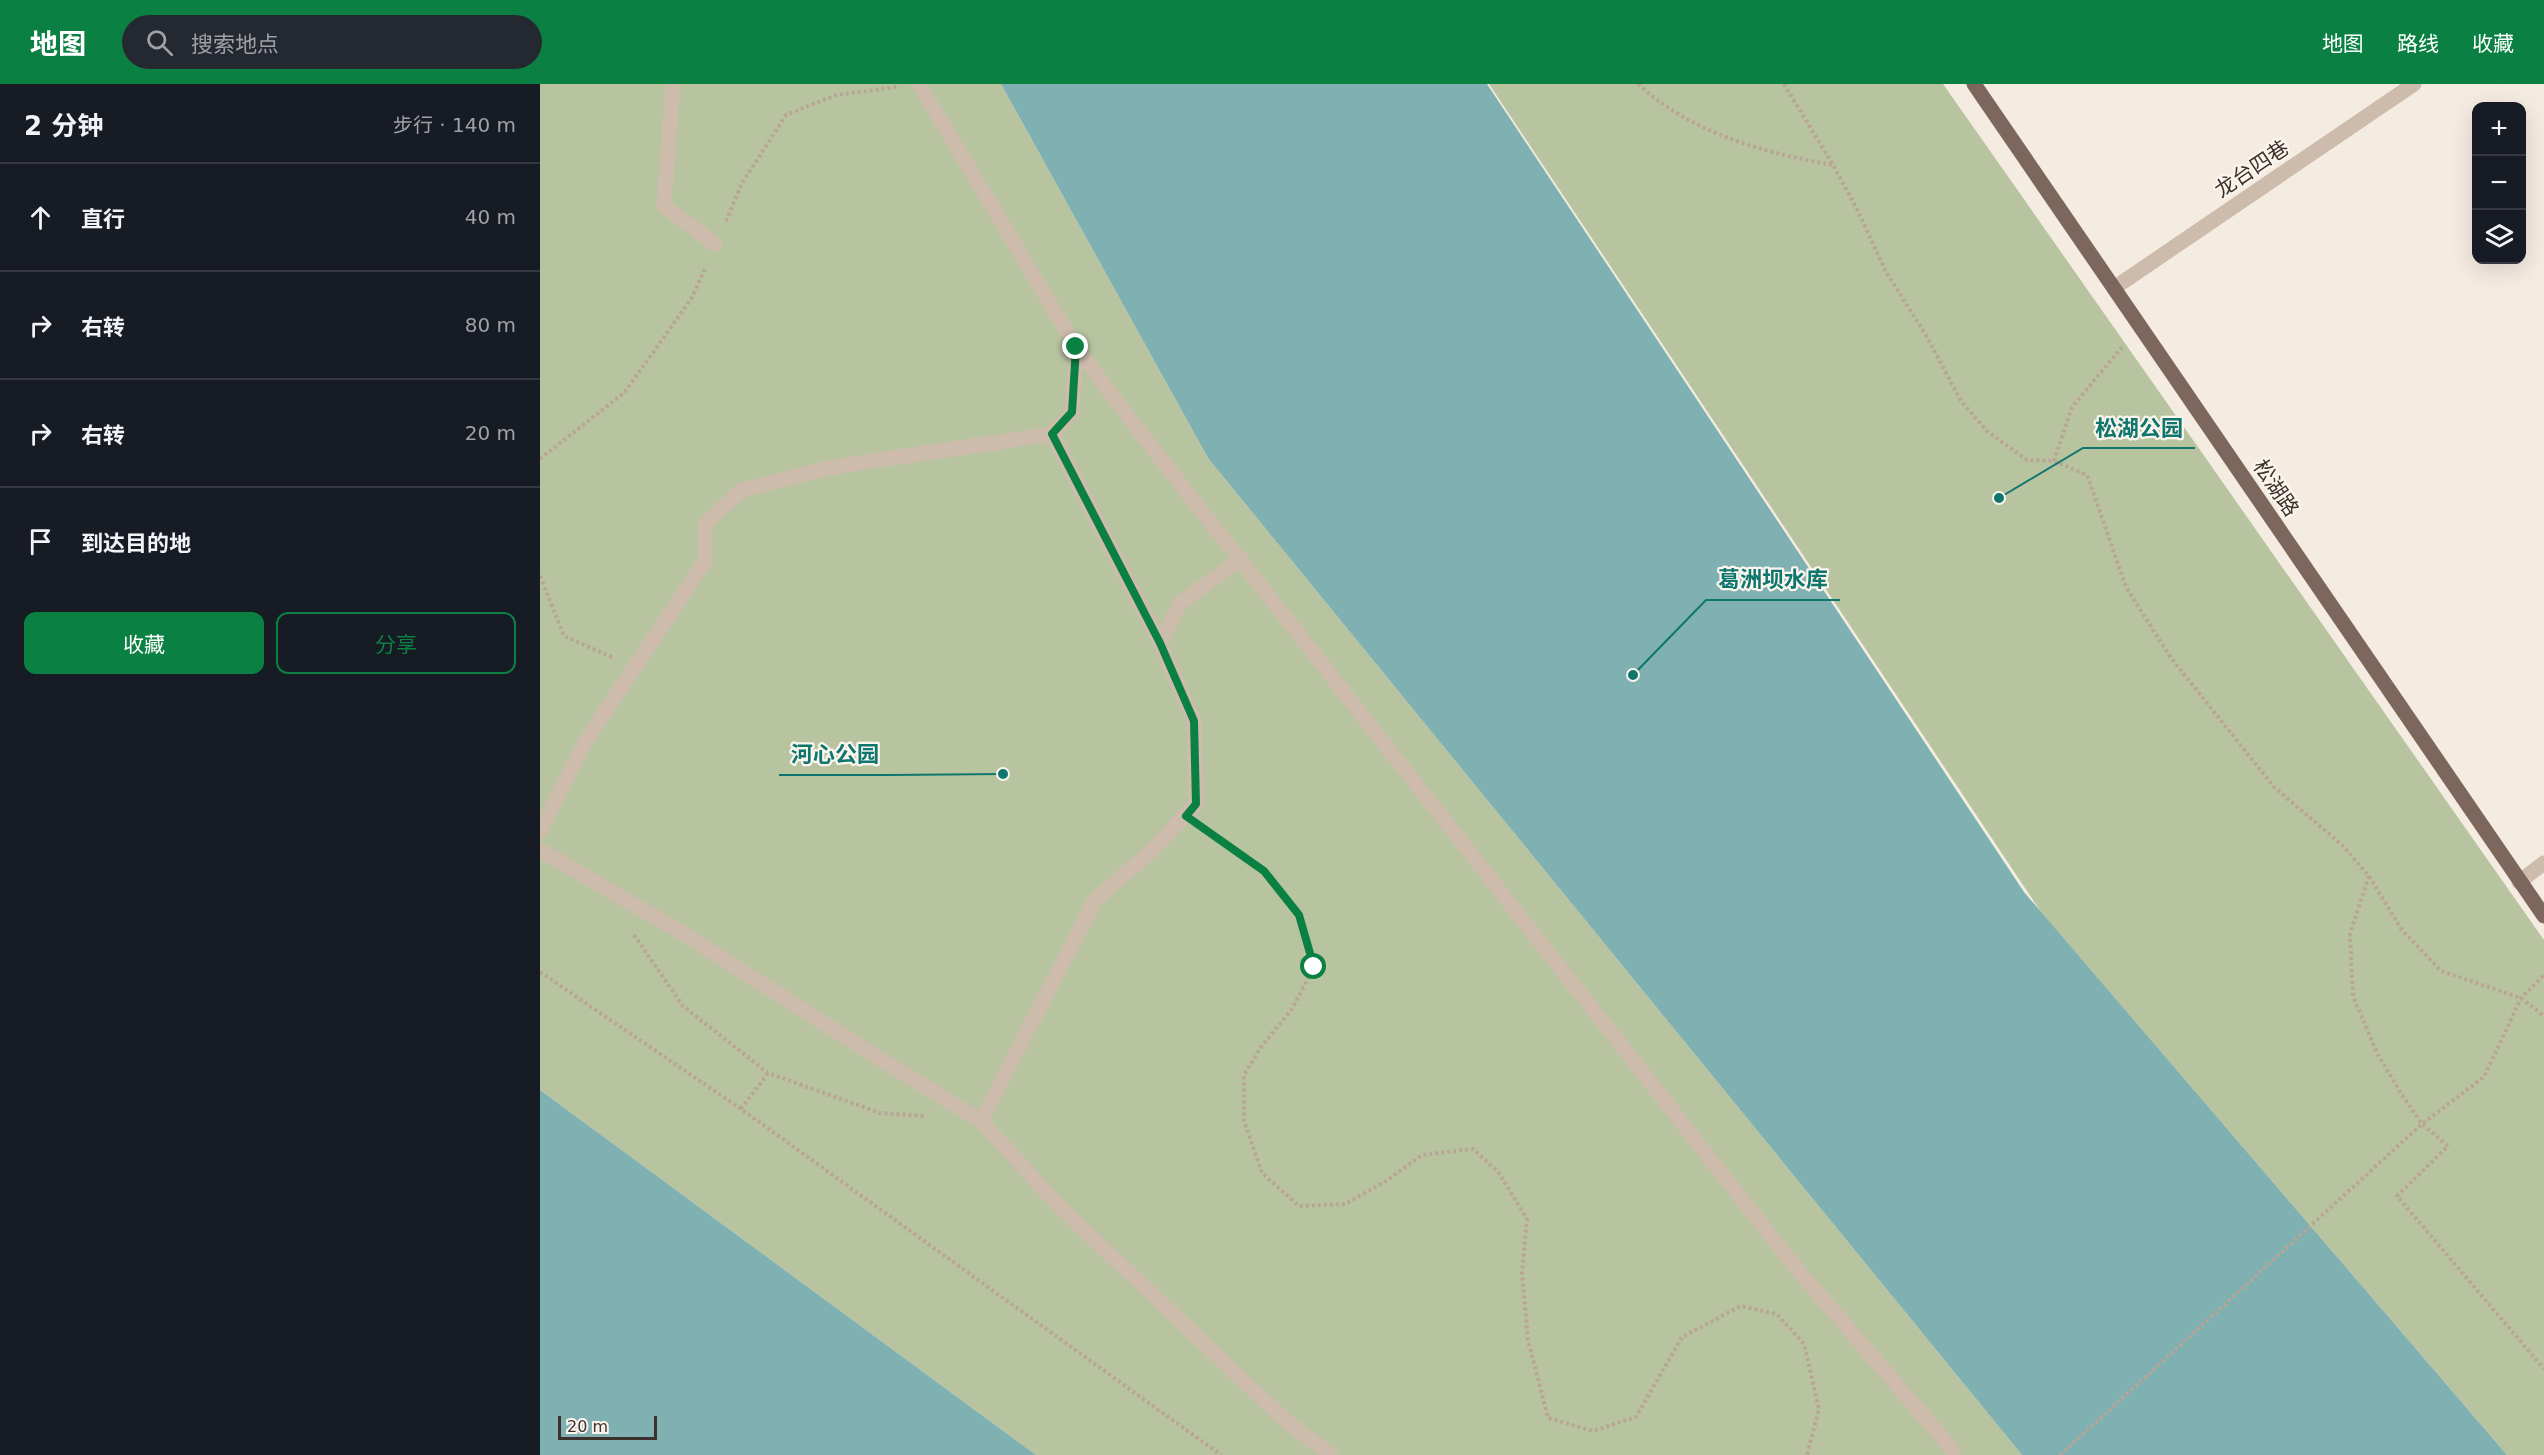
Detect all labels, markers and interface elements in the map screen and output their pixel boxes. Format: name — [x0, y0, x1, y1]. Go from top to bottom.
search box — [122, 15, 542, 69]
icon: search — [143, 26, 176, 59]
text: 地图 — [30, 28, 86, 61]
text: 搜索地点 — [191, 32, 279, 57]
text: 地图 — [2322, 32, 2364, 56]
text: 路线 — [2397, 32, 2439, 56]
text: 收藏 — [2472, 32, 2514, 56]
map controls — [2472, 102, 2526, 264]
button: + — [2472, 102, 2526, 156]
text: 2 分钟 — [24, 111, 103, 141]
text: 步行 · 140 m — [393, 113, 516, 137]
street label: 龙台四巷 — [2210, 136, 2294, 202]
button: − — [2472, 156, 2526, 210]
icon: ahead — [24, 201, 57, 234]
text: 40 m — [465, 205, 516, 229]
text: 直行 — [81, 207, 125, 232]
button: layers — [2472, 210, 2526, 264]
icon: right — [24, 309, 57, 342]
text: 80 m — [465, 313, 516, 337]
text: 右转 — [81, 315, 125, 340]
route end — [1062, 333, 1088, 359]
callout: 松湖公园 — [2083, 408, 2195, 448]
text: 松湖公园 — [2095, 416, 2183, 441]
icon: right — [24, 417, 57, 450]
text: 20 m — [465, 421, 516, 445]
text: 右转 — [81, 423, 125, 448]
street label: 松湖路 — [2248, 455, 2304, 521]
icon: arrive — [24, 525, 57, 558]
text: 到达目的地 — [81, 531, 191, 556]
callout: 葛洲坝水库 — [1706, 560, 1840, 600]
text: 葛洲坝水库 — [1718, 567, 1828, 592]
button: 收藏 — [24, 612, 264, 674]
button: 分享 — [276, 612, 516, 674]
callout: 河心公园 — [779, 735, 891, 775]
text: 河心公园 — [791, 742, 879, 767]
route start — [1300, 953, 1326, 979]
scale bar — [558, 1413, 657, 1440]
text: 20 m — [567, 1417, 608, 1436]

